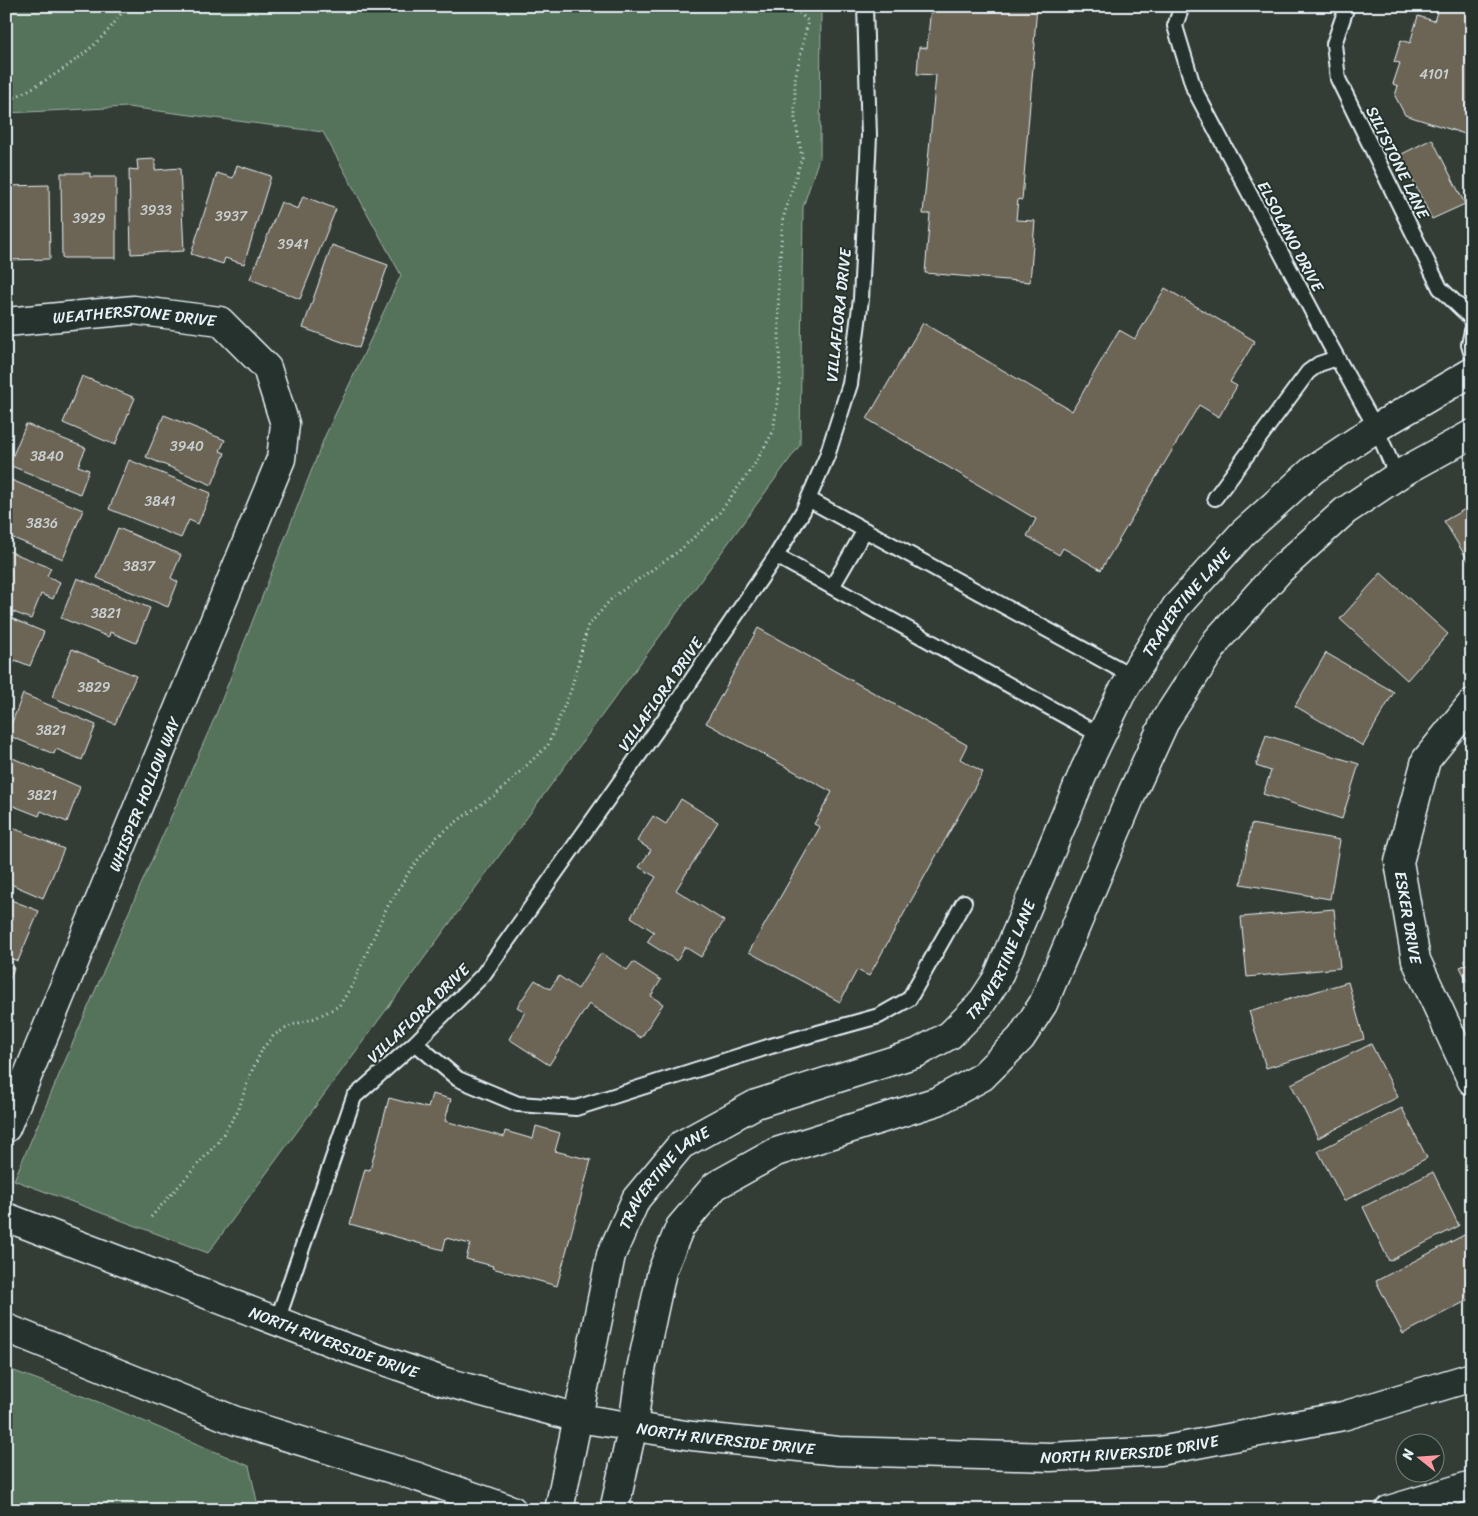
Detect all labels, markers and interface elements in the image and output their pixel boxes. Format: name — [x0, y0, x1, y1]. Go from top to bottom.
house number: 4101 — [1419, 62, 1449, 87]
street label: SILTSTONE LANE — [1358, 101, 1438, 225]
street label: ELSOLANO DRIVE — [1249, 175, 1333, 298]
house number: 3933 — [140, 198, 172, 223]
house number: 3937 — [215, 204, 248, 229]
house number: 3929 — [73, 206, 106, 231]
house number: 3941 — [277, 232, 309, 257]
street label: VILLAFLORA DRIVE — [817, 246, 860, 383]
street label: WEATHERSTONE DRIVE — [52, 296, 219, 335]
house number: 3940 — [170, 434, 204, 459]
house number: 3840 — [30, 444, 64, 469]
house number: 3841 — [145, 489, 175, 514]
house number: 3836 — [26, 511, 58, 536]
street label: TRAVERTINE LANE — [1134, 540, 1239, 663]
house number: 3837 — [123, 554, 156, 579]
house number: 3821 — [91, 601, 121, 626]
street label: VILLAFLORA DRIVE — [610, 630, 711, 758]
house number: 3829 — [78, 675, 111, 700]
street label: WHISPER HOLLOW WAY — [100, 711, 189, 876]
house number: 3821 — [36, 718, 66, 743]
house number: 3821 — [27, 783, 57, 808]
street label: ESKER DRIVE — [1386, 869, 1431, 967]
street label: TRAVERTINE LANE — [958, 894, 1044, 1027]
street label: VILLAFLORA DRIVE — [360, 956, 478, 1070]
street label: TRAVERTINE LANE — [610, 1118, 716, 1234]
street label: NORTH RIVERSIDE DRIVE — [245, 1298, 424, 1387]
street label: NORTH RIVERSIDE DRIVE — [635, 1413, 817, 1464]
street label: NORTH RIVERSIDE DRIVE — [1040, 1426, 1222, 1472]
north arrow — [1396, 1434, 1446, 1484]
text: N — [1394, 1446, 1422, 1464]

